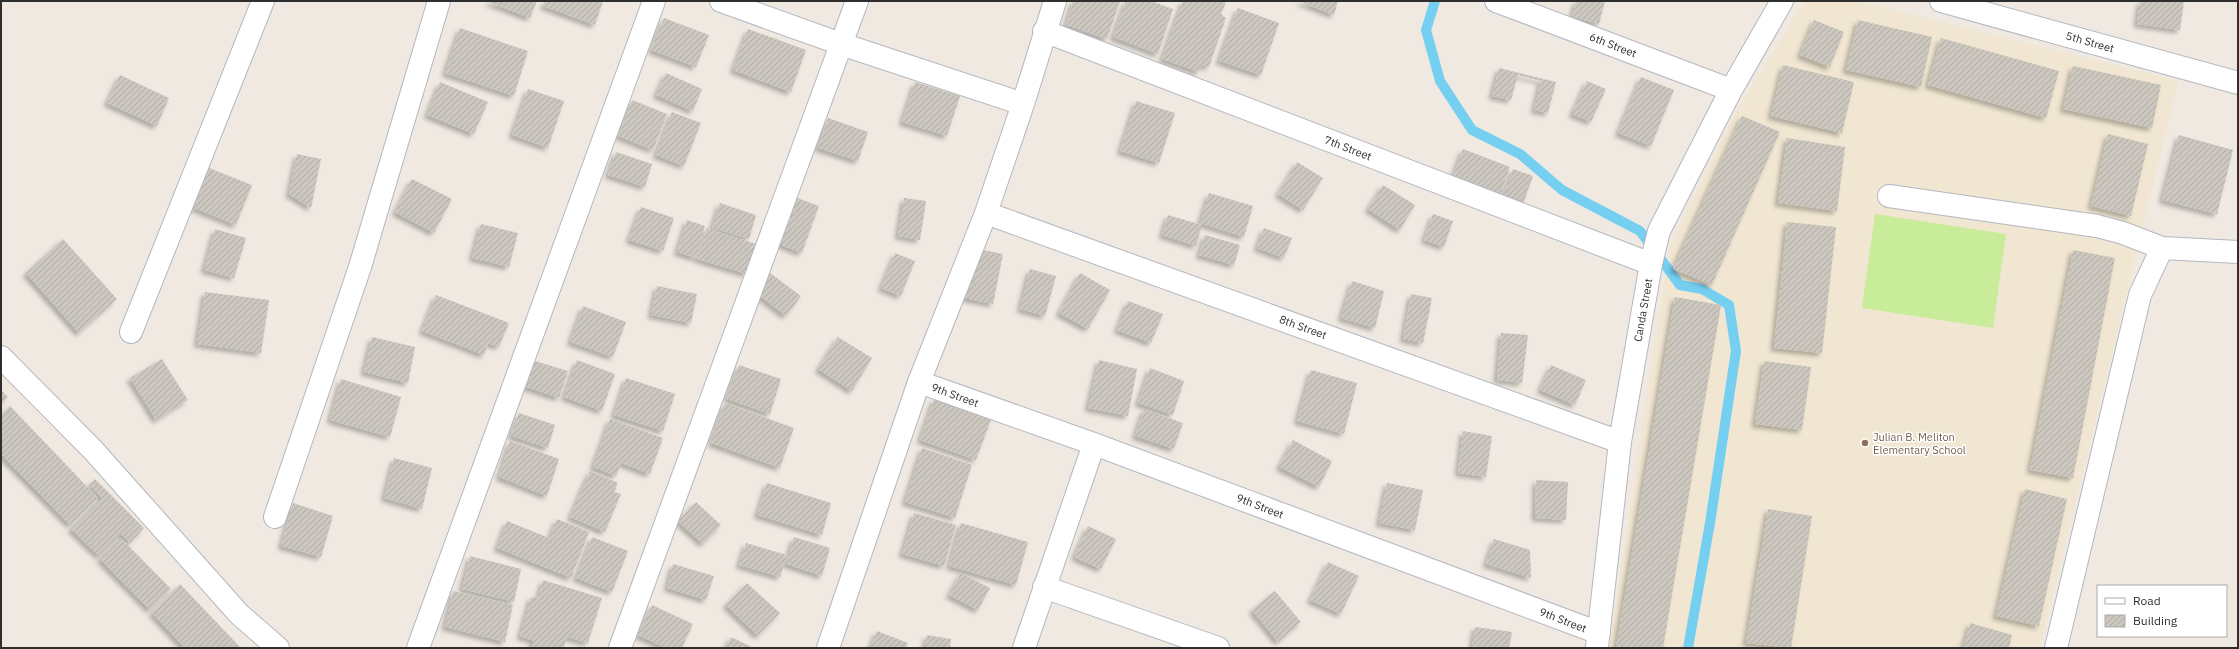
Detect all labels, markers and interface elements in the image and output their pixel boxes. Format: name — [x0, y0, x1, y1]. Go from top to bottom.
street label: 5th Street — [2064, 28, 2116, 56]
street label: 6th Street — [1587, 30, 1639, 60]
street label: 7th Street — [1322, 133, 1374, 163]
street label: Canda Street — [1631, 277, 1655, 343]
street label: 8th Street — [1277, 312, 1329, 342]
street label: 9th Street — [929, 380, 981, 410]
place label: Julian B. Meliton Elementary School — [1873, 430, 1966, 457]
marker: Julian B. Meliton Elementary School — [1860, 438, 1870, 448]
street label: 9th Street — [1234, 491, 1286, 521]
legend — [2097, 585, 2227, 637]
text: Road — [2133, 593, 2161, 608]
street label: 9th Street — [1537, 605, 1589, 635]
text: Building — [2133, 613, 2178, 628]

